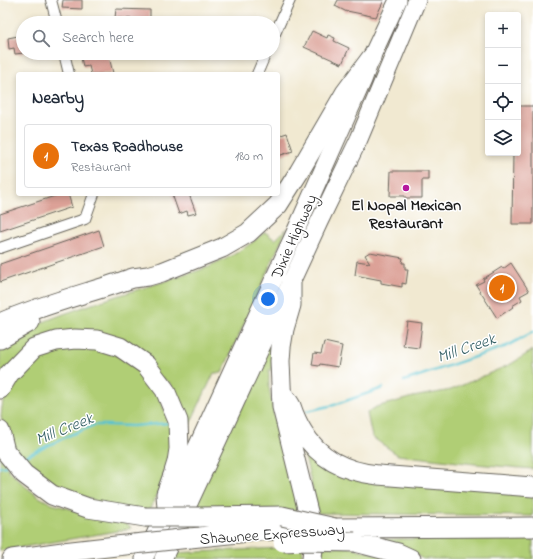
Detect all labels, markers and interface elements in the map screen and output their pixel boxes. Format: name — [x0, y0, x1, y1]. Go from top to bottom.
map controls — [485, 12, 521, 156]
button: + — [485, 12, 521, 48]
search box — [16, 16, 280, 60]
icon: search — [30, 27, 52, 49]
text: Search here — [62, 27, 134, 49]
button: − — [485, 48, 521, 84]
button: locate — [485, 84, 521, 120]
text: Nearby — [32, 86, 84, 111]
button: layers — [485, 120, 521, 156]
text: Texas Roadhouse — [71, 136, 183, 158]
text: 1 — [44, 147, 48, 166]
text: 180 m — [235, 147, 263, 166]
text: Restaurant — [71, 158, 131, 177]
marker: El Nopal Mexican Restaurant — [401, 183, 411, 193]
street label: Dixie Highway — [265, 191, 324, 284]
place label: El Nopal Mexican Restaurant — [351, 194, 461, 236]
pin: 1 — [489, 273, 515, 303]
your location — [258, 289, 278, 309]
water label: Mill Creek — [434, 326, 501, 370]
water label: Mill Creek — [32, 406, 99, 452]
street label: Shawnee Expressway — [199, 518, 346, 552]

